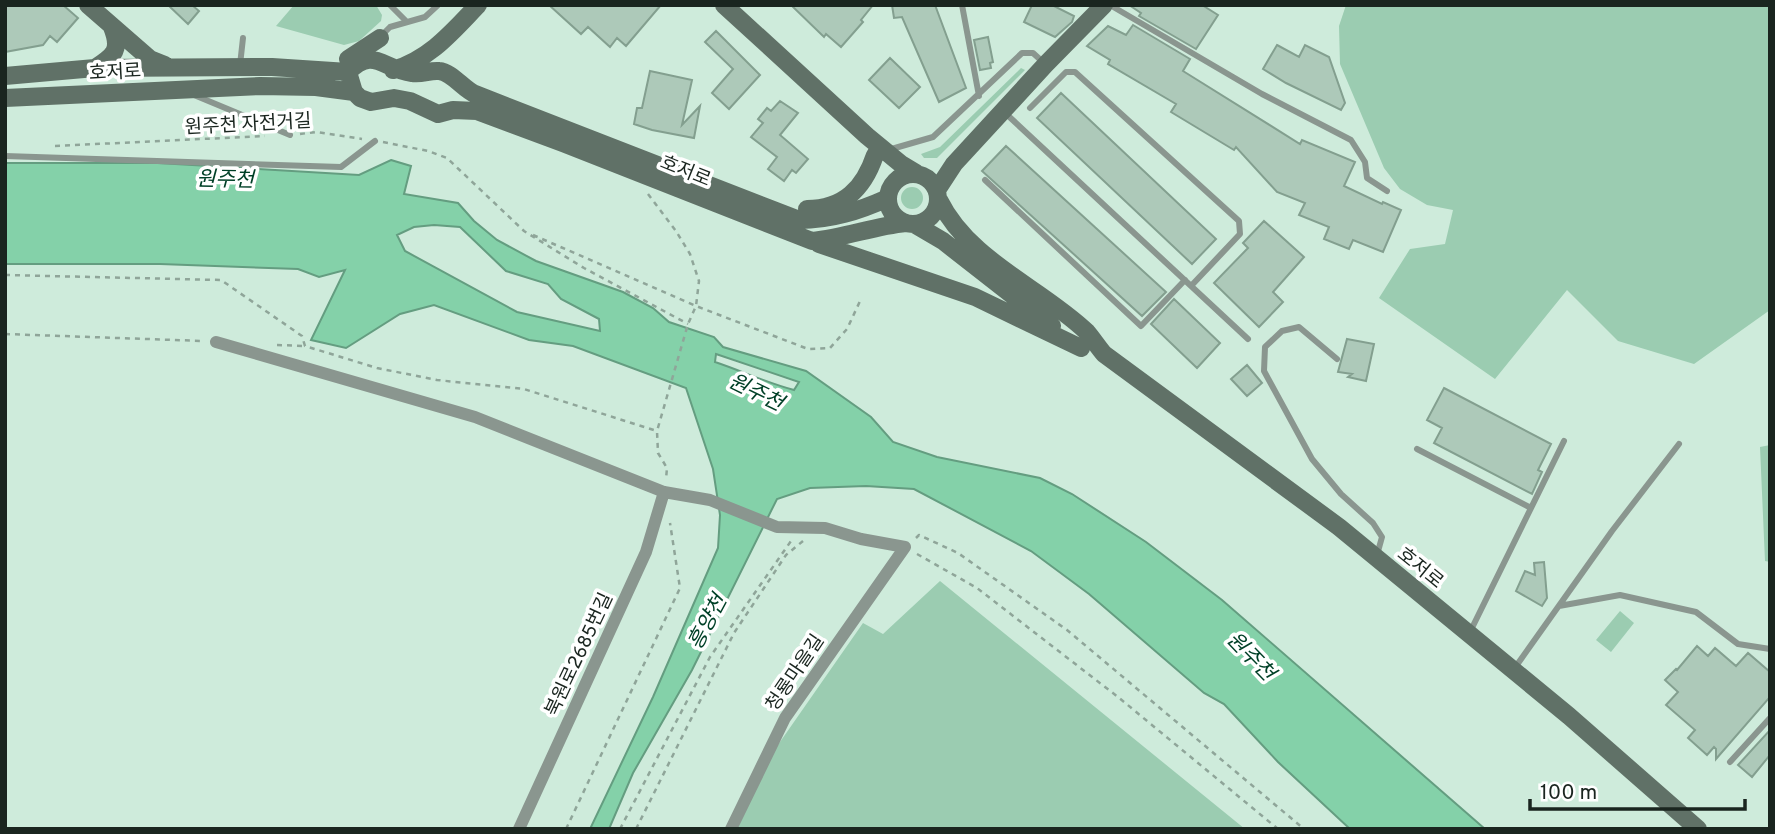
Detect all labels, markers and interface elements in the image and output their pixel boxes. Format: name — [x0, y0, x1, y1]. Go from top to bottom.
street label: 호저로 — [88, 60, 142, 86]
street label: 원주천 자전거길 — [184, 110, 312, 140]
street label: 호저로 — [656, 151, 714, 193]
water label: 원주천 — [196, 166, 257, 195]
water label: 원주천 — [723, 369, 790, 419]
street label: 호저로 — [1392, 543, 1448, 594]
water label: 흥양천 — [683, 588, 735, 655]
street label: 북원로2685번길 — [541, 589, 619, 721]
water label: 원주천 — [1220, 627, 1282, 689]
street label: 청룡마을길 — [761, 630, 830, 716]
scale bar — [1530, 768, 1745, 812]
text: 100 m — [1540, 780, 1597, 807]

